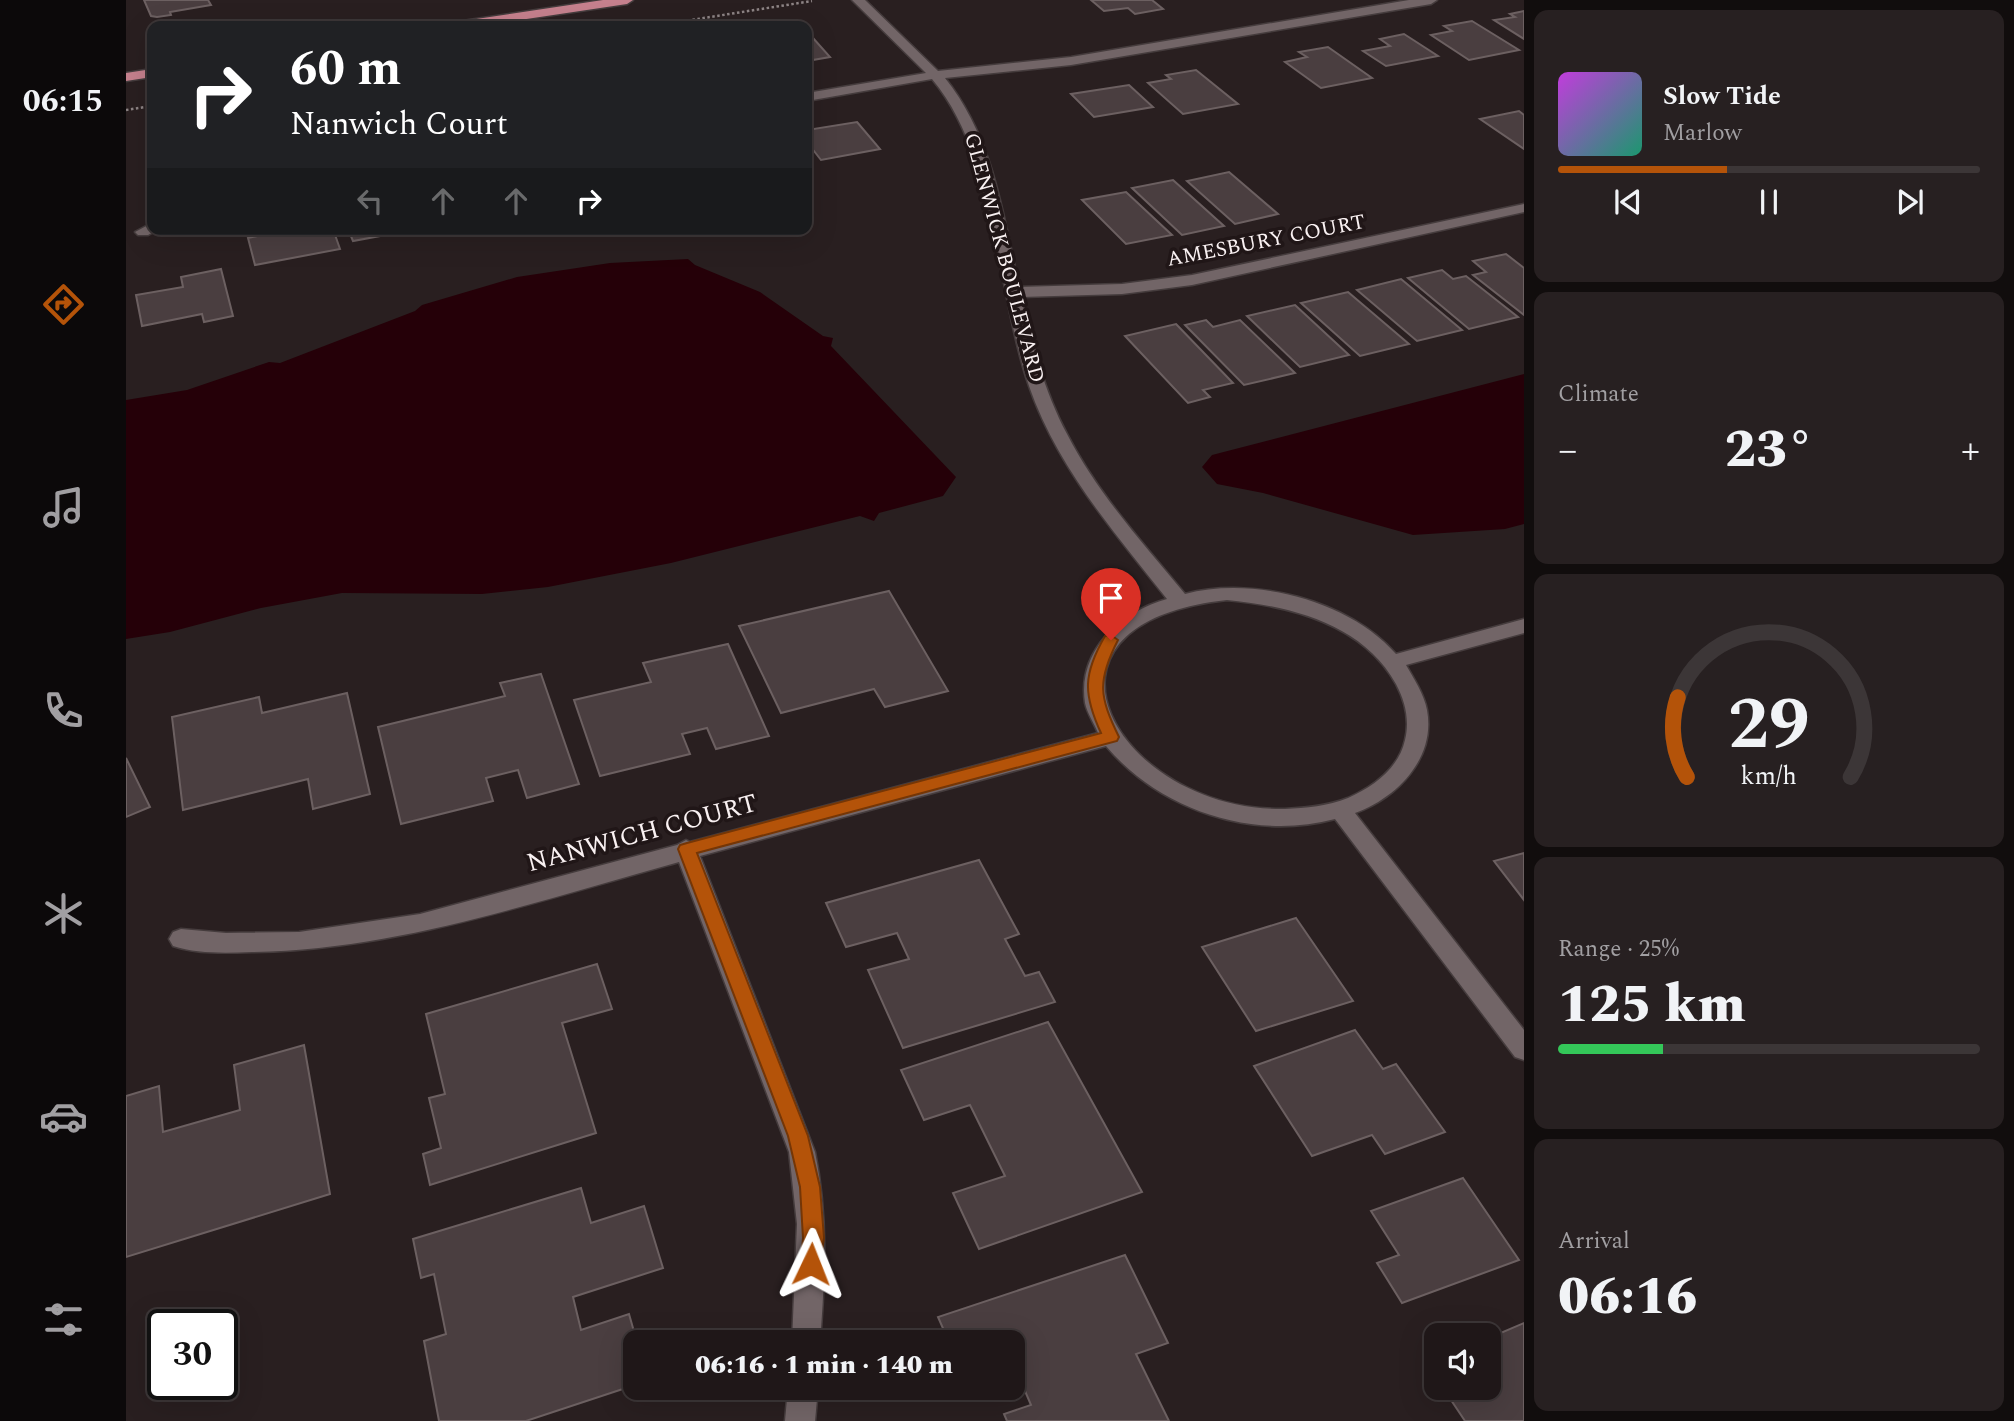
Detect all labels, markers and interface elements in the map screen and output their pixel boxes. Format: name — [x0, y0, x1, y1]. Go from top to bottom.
text: 60 m — [290, 32, 401, 107]
icon: right — [175, 49, 266, 140]
text: Slow Tide — [1663, 76, 1781, 116]
text: 06:15 — [23, 77, 103, 126]
text: Nanwich Court — [290, 100, 508, 149]
text: Marlow — [1663, 116, 1742, 151]
street label: GLENWICK BOULEVARD — [955, 129, 1053, 387]
icon: left — [351, 182, 389, 220]
icon: ahead — [424, 182, 462, 220]
icon: ahead — [497, 182, 535, 220]
icon: right — [570, 182, 608, 220]
icon: previous — [1609, 183, 1647, 221]
icon: pause — [1750, 183, 1788, 221]
icon: next — [1891, 183, 1929, 221]
street label: AMESBURY COURT — [1164, 206, 1368, 276]
icon: directions — [39, 280, 88, 329]
text: Climate — [1558, 377, 1639, 412]
text: 23° — [1725, 411, 1813, 490]
text: − — [1558, 422, 1577, 480]
text: + — [1961, 422, 1980, 480]
icon: music — [39, 483, 88, 532]
pin — [1081, 568, 1141, 640]
icon: arrive — [1092, 579, 1130, 617]
text: 29 — [1728, 670, 1810, 781]
icon: phone — [39, 686, 88, 735]
text: km/h — [1741, 757, 1797, 795]
street label: NANWICH COURT — [522, 783, 762, 883]
icon: climate — [39, 889, 88, 938]
text: Range · 25% — [1558, 932, 1679, 967]
text: 125 km — [1558, 966, 1746, 1045]
icon: car — [39, 1092, 88, 1141]
text: Arrival — [1558, 1224, 1630, 1259]
position arrow — [774, 1227, 848, 1301]
text: 06:16 — [1558, 1258, 1697, 1337]
icon: filters — [39, 1295, 88, 1344]
speed limit sign: 30 — [147, 1309, 238, 1400]
map controls — [1424, 1323, 1501, 1400]
button: sound — [1424, 1323, 1501, 1400]
text: 06:16 · 1 min · 140 m — [695, 1345, 953, 1385]

